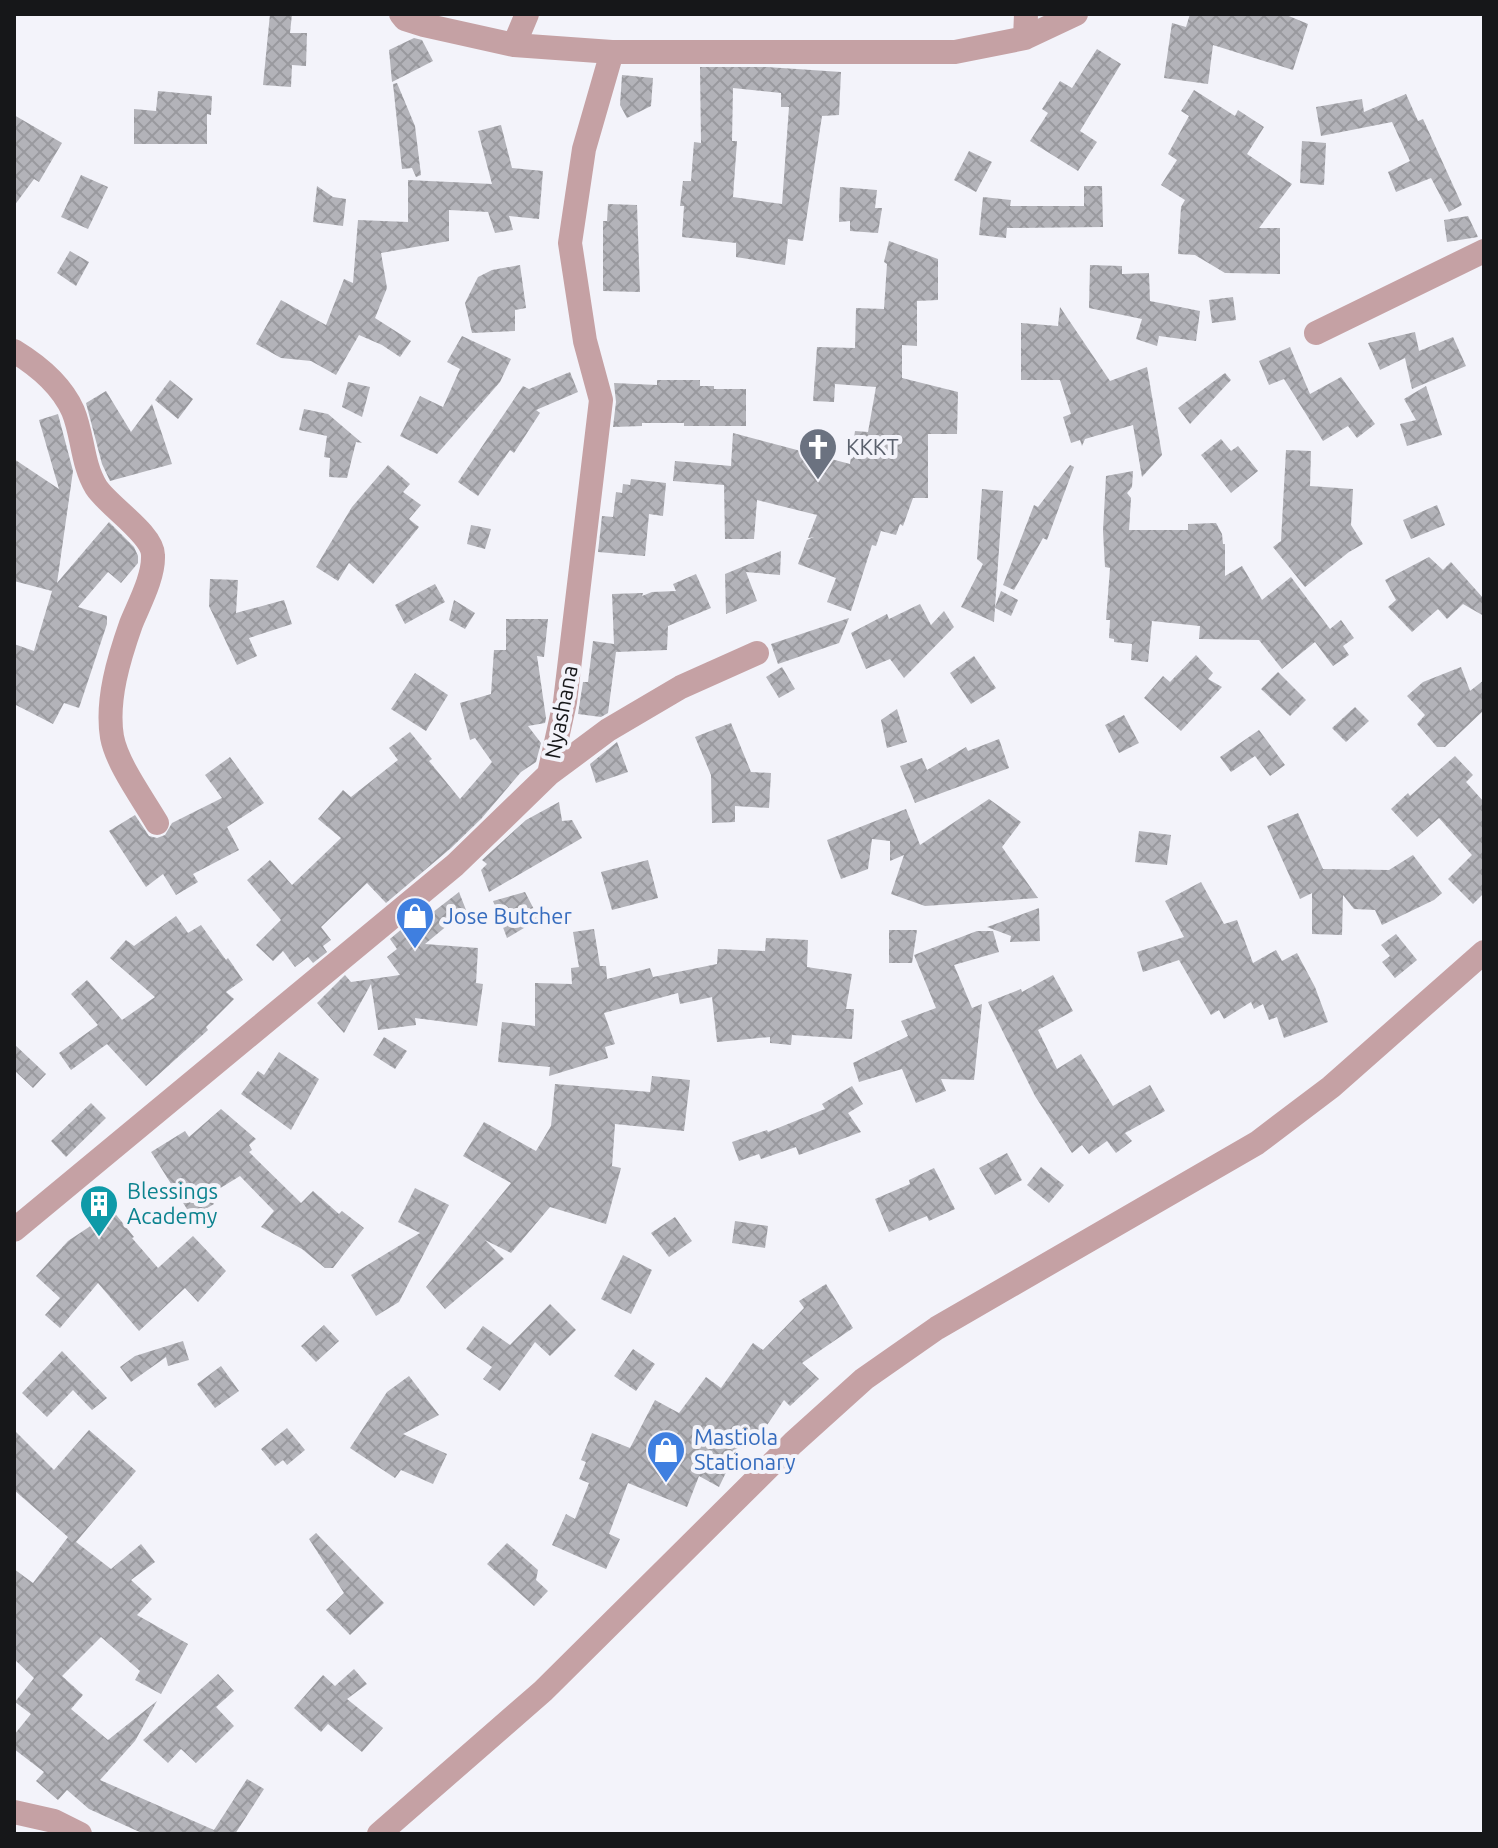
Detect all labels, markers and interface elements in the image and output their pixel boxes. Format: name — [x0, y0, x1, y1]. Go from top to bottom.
church icon: KKKT — [797, 426, 839, 481]
place label: KKKT — [846, 434, 899, 459]
street label: Nyashana — [539, 663, 582, 761]
shop icon: Jose Butcher — [394, 895, 436, 950]
place label: Jose Butcher — [443, 903, 572, 928]
place label: Blessings Academy — [127, 1178, 218, 1228]
building icon: Blessings Academy — [78, 1183, 120, 1238]
place label: Mastiola Stationary — [694, 1424, 796, 1474]
shop icon: Mastiola Stationary — [645, 1429, 687, 1484]

